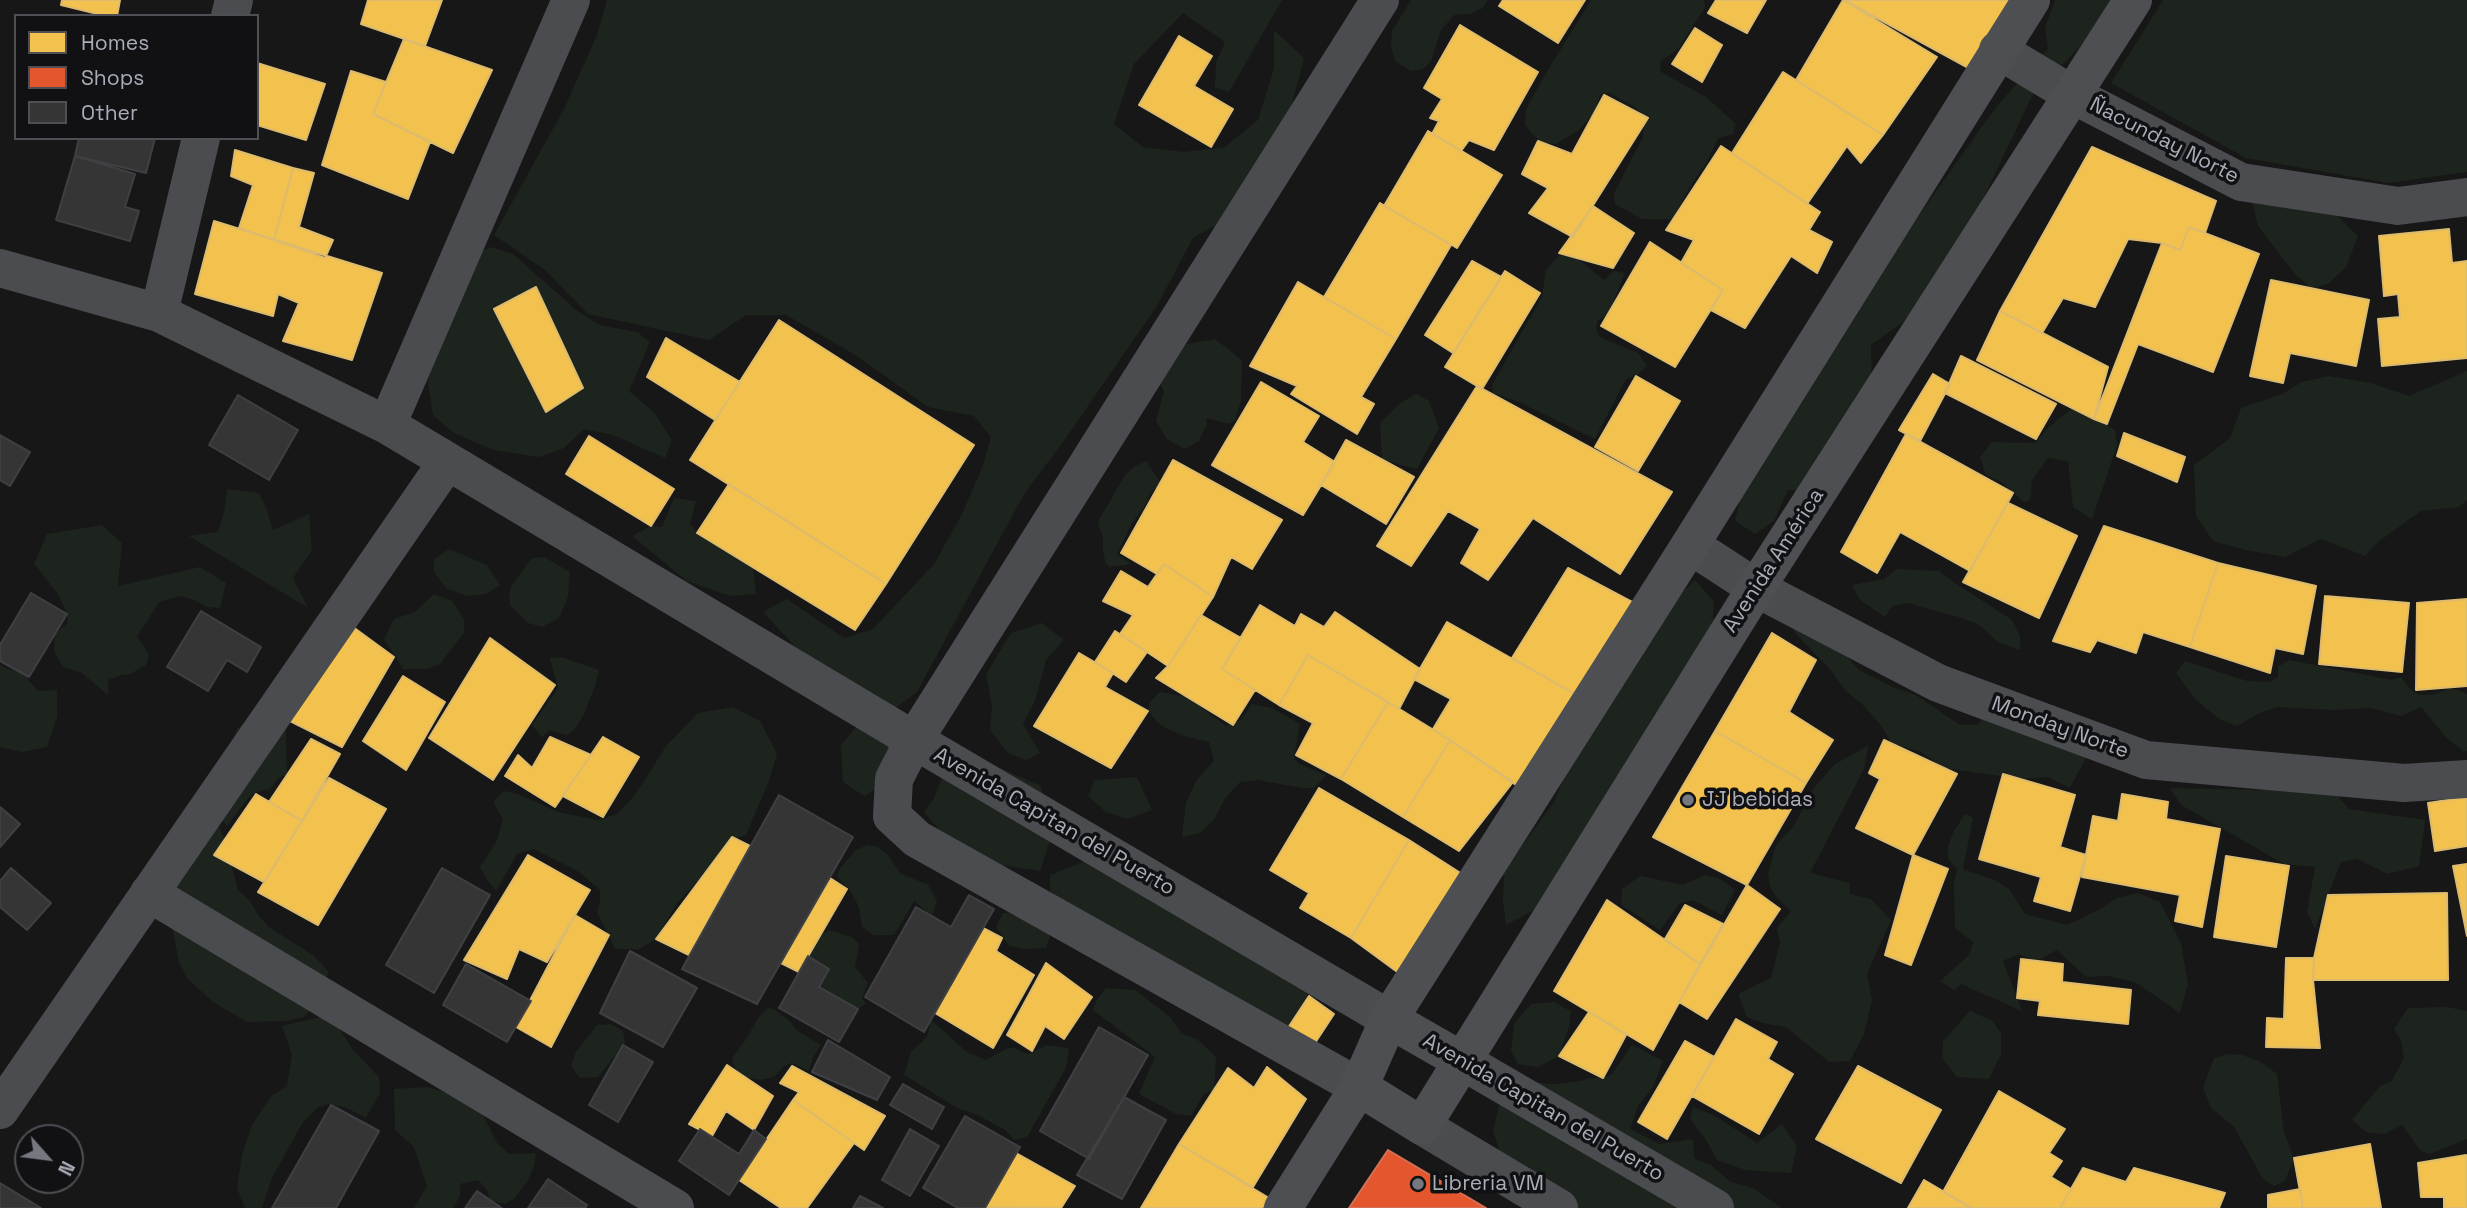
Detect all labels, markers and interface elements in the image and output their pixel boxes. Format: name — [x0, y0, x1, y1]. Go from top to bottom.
legend — [14, 14, 259, 140]
text: Homes — [81, 29, 149, 56]
text: Shops — [81, 64, 144, 91]
street label: Ñacunday Norte — [2085, 93, 2243, 189]
text: Other — [81, 99, 138, 126]
street label: Avenida América — [1718, 484, 1830, 638]
street label: Monday Norte — [1988, 692, 2132, 764]
street label: Avenida Capitan del Puerto — [929, 743, 1179, 901]
place label: JJ bebidas — [1702, 787, 1813, 813]
marker: JJ bebidas — [1680, 792, 1696, 808]
street label: Avenida Capitan del Puerto — [1418, 1029, 1668, 1187]
north arrow — [14, 1124, 84, 1194]
text: N — [52, 1157, 80, 1180]
place label: Libreria VM — [1432, 1171, 1544, 1197]
marker: Libreria VM — [1410, 1176, 1426, 1192]

